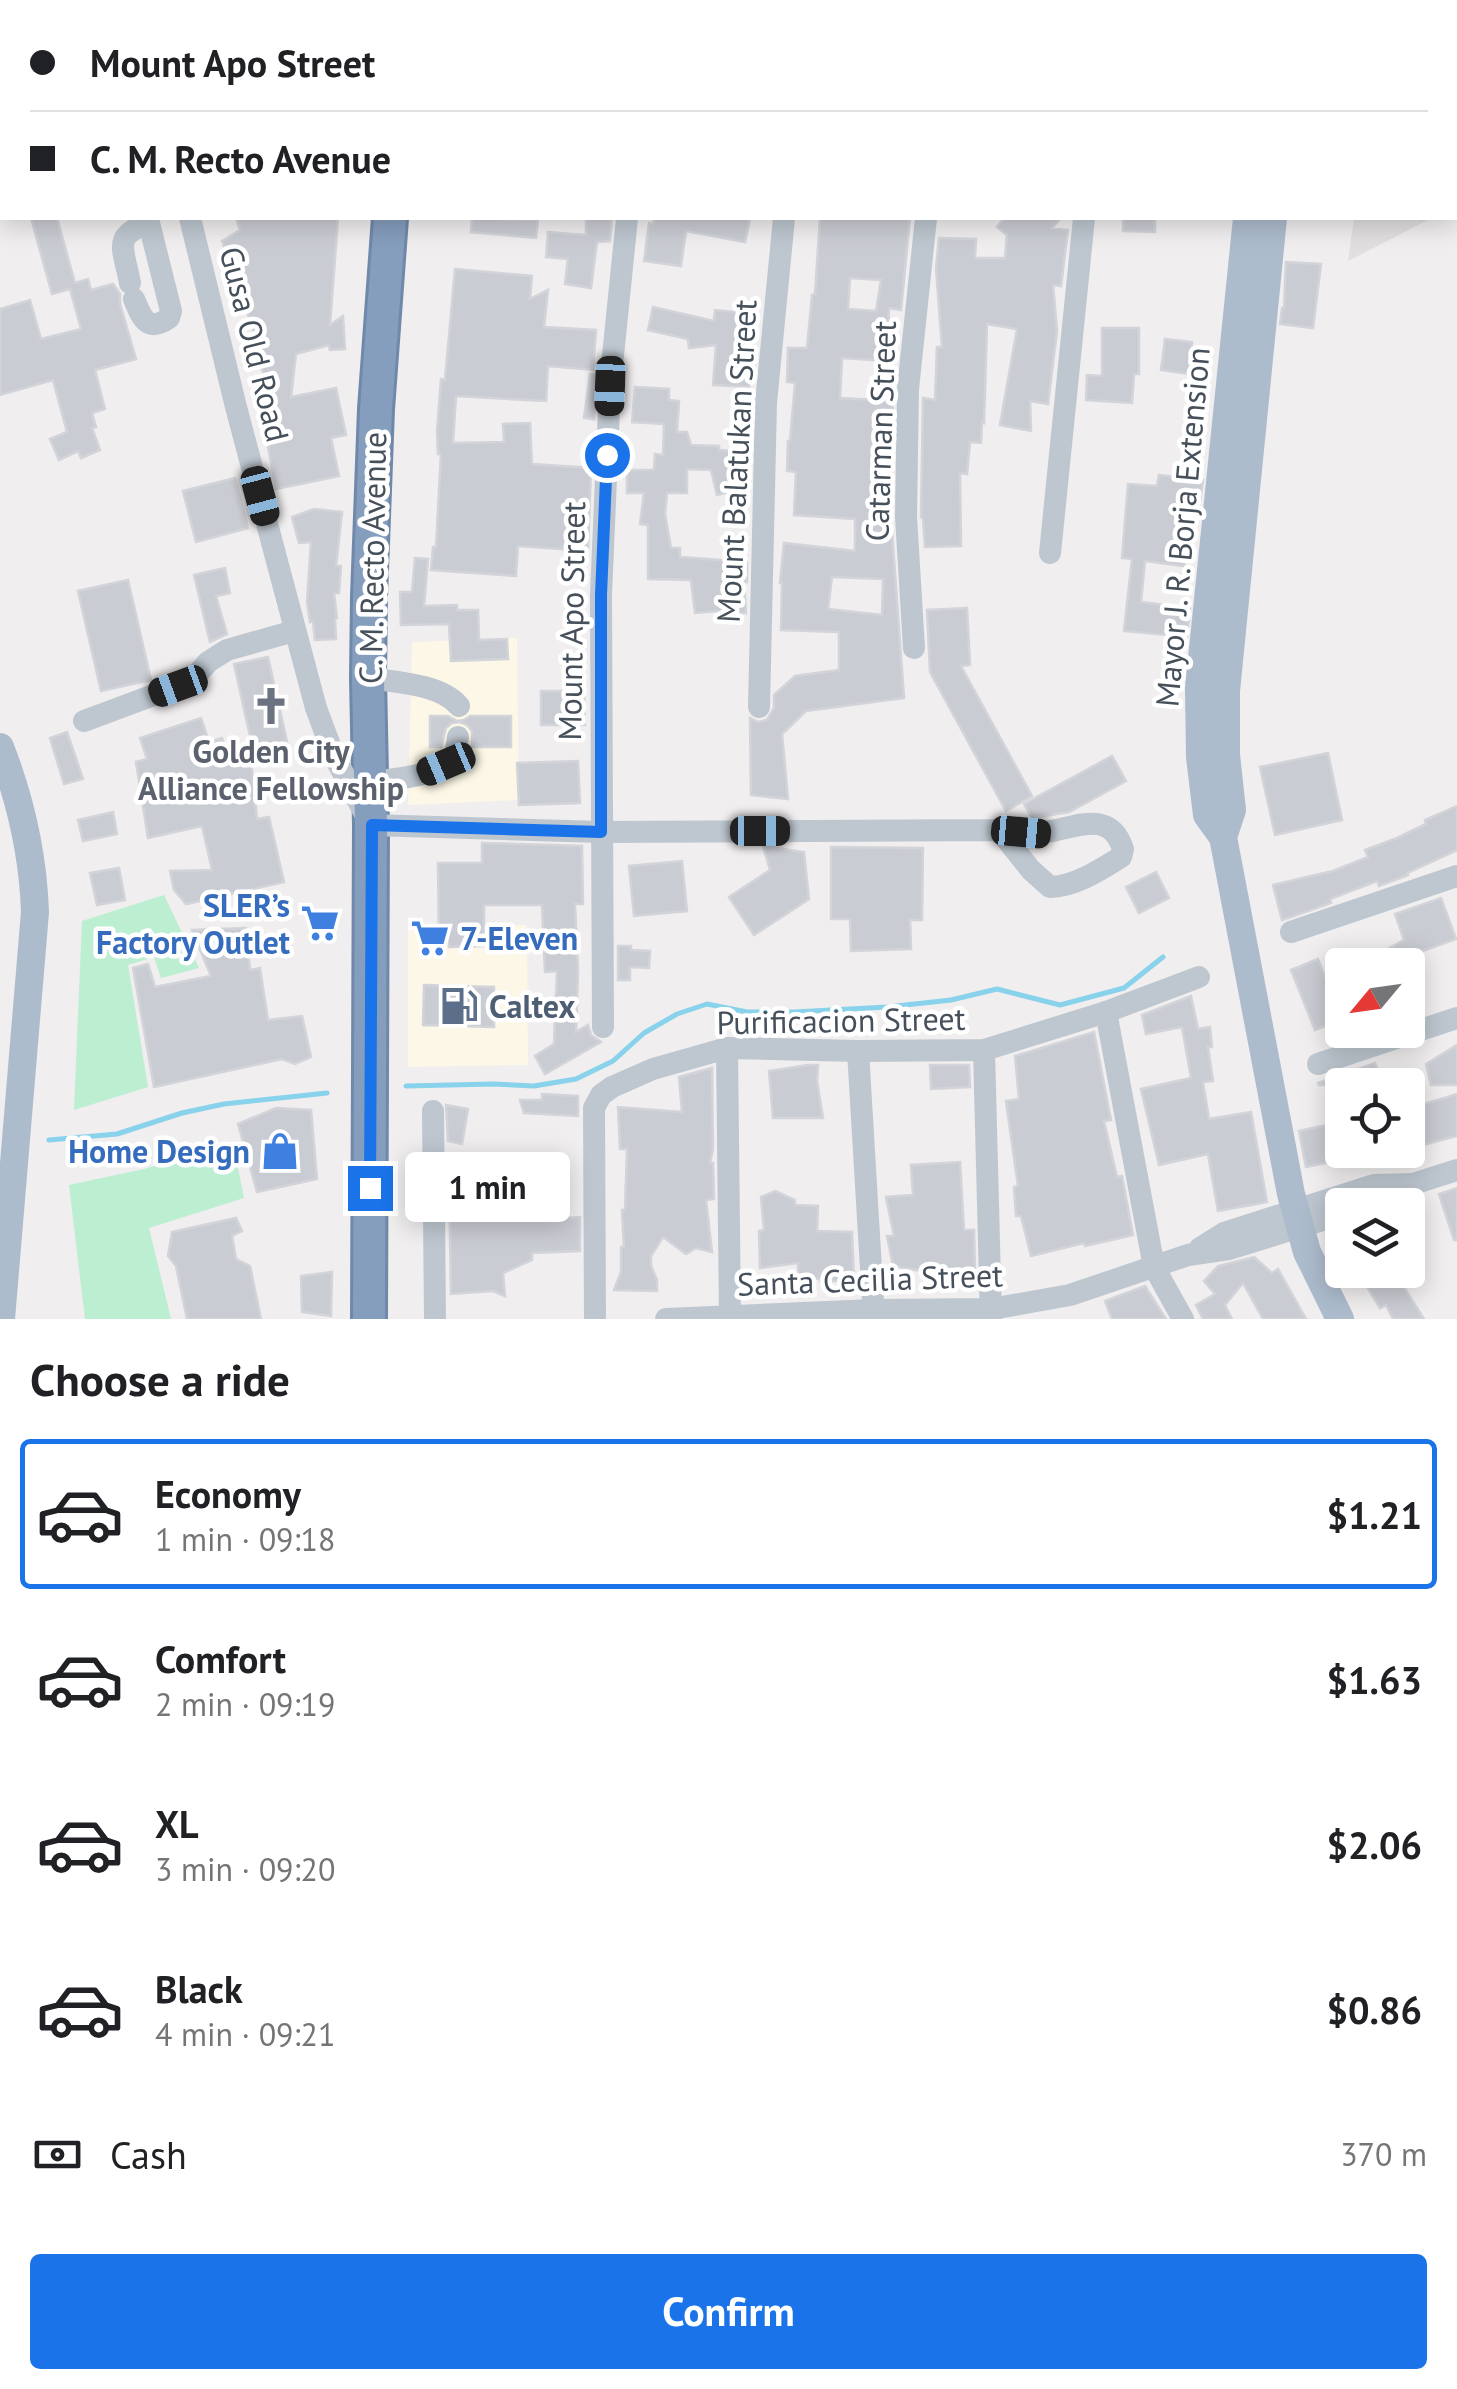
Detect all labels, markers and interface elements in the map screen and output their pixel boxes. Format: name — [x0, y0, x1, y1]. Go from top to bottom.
text: Mount Apo Street — [90, 38, 375, 87]
text: C. M. Recto Avenue — [90, 134, 391, 183]
street label: Gusa Old Road — [210, 242, 300, 446]
street label: Mount Balatukan Street — [707, 298, 765, 624]
street label: Catarman Street — [855, 320, 905, 542]
street label: Mayor J. R. Borja Extension — [1145, 345, 1219, 709]
car — [594, 355, 626, 417]
street label: C. M. Recto Avenue — [349, 431, 395, 685]
route start — [585, 433, 630, 478]
car — [238, 463, 282, 529]
street label: Mount Apo Street — [548, 501, 594, 741]
car — [145, 662, 211, 710]
church icon: Golden City Alliance Fellowship — [250, 685, 292, 727]
place label: Golden City Alliance Fellowship — [138, 730, 404, 809]
car — [413, 738, 479, 790]
car — [990, 814, 1052, 850]
car — [730, 816, 790, 846]
place label: SLER’s Factory Outlet — [96, 884, 291, 963]
supermarket icon: SLER’s Factory Outlet — [299, 902, 341, 944]
supermarket icon: 7-Eleven — [409, 917, 451, 959]
place label: 7-Eleven — [460, 917, 578, 959]
north arrow — [1325, 948, 1425, 1048]
map controls — [1325, 948, 1425, 1288]
fuel station icon: Caltex — [438, 985, 480, 1027]
place label: Caltex — [489, 985, 575, 1027]
street label: Purificacion Street — [716, 997, 966, 1043]
button: locate — [1325, 1068, 1425, 1168]
place label: Home Design — [68, 1130, 250, 1172]
shop icon: Home Design — [259, 1130, 301, 1172]
callout: 1 min — [405, 1153, 570, 1223]
route end — [348, 1166, 393, 1211]
text: 1 min — [448, 1166, 527, 1208]
button: layers — [1325, 1188, 1425, 1288]
street label: Santa Cecilia Street — [736, 1253, 1004, 1305]
text: Choose a ride — [30, 1350, 290, 1408]
icon: car — [35, 1469, 125, 1559]
text: Economy — [155, 1469, 301, 1518]
text: $1.21 — [1326, 1490, 1422, 1539]
text: 1 min · 09:18 — [155, 1518, 335, 1560]
icon: car — [35, 1634, 125, 1724]
text: Comfort — [155, 1634, 286, 1683]
text: $1.63 — [1326, 1655, 1422, 1704]
text: 2 min · 09:19 — [155, 1683, 335, 1725]
icon: car — [35, 1799, 125, 1889]
text: XL — [155, 1799, 199, 1848]
text: $2.06 — [1326, 1820, 1422, 1869]
text: 3 min · 09:20 — [155, 1848, 335, 1890]
icon: car — [35, 1964, 125, 2054]
text: Black — [155, 1964, 243, 2013]
text: $0.86 — [1326, 1985, 1422, 2034]
text: 4 min · 09:21 — [155, 2013, 335, 2055]
icon: cash — [30, 2127, 85, 2182]
text: Cash — [110, 2130, 187, 2179]
text: 370 m — [1340, 2133, 1427, 2175]
button: Confirm — [30, 2254, 1427, 2369]

